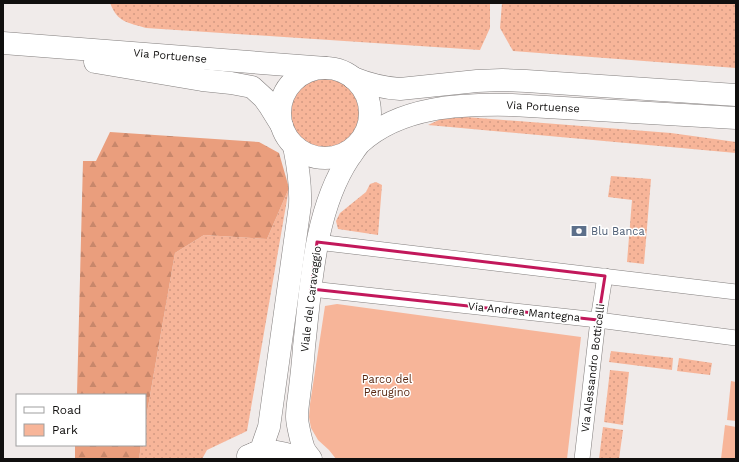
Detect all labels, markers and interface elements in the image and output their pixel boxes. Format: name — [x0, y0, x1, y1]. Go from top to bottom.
street label: Via Portuense — [133, 46, 207, 66]
street label: Via Portuense — [506, 99, 580, 115]
bank icon: Blu Banca — [570, 222, 588, 240]
place label: Blu Banca — [591, 225, 645, 238]
street label: Viale del Caravaggio — [298, 245, 324, 353]
street label: Via Andrea Mantegna — [467, 300, 581, 324]
street label: Via Alessandro Botticelli — [579, 303, 607, 433]
park label: Parco del Perugino — [362, 373, 413, 399]
legend — [16, 394, 146, 446]
text: Road — [52, 403, 81, 417]
text: Park — [52, 423, 78, 437]

